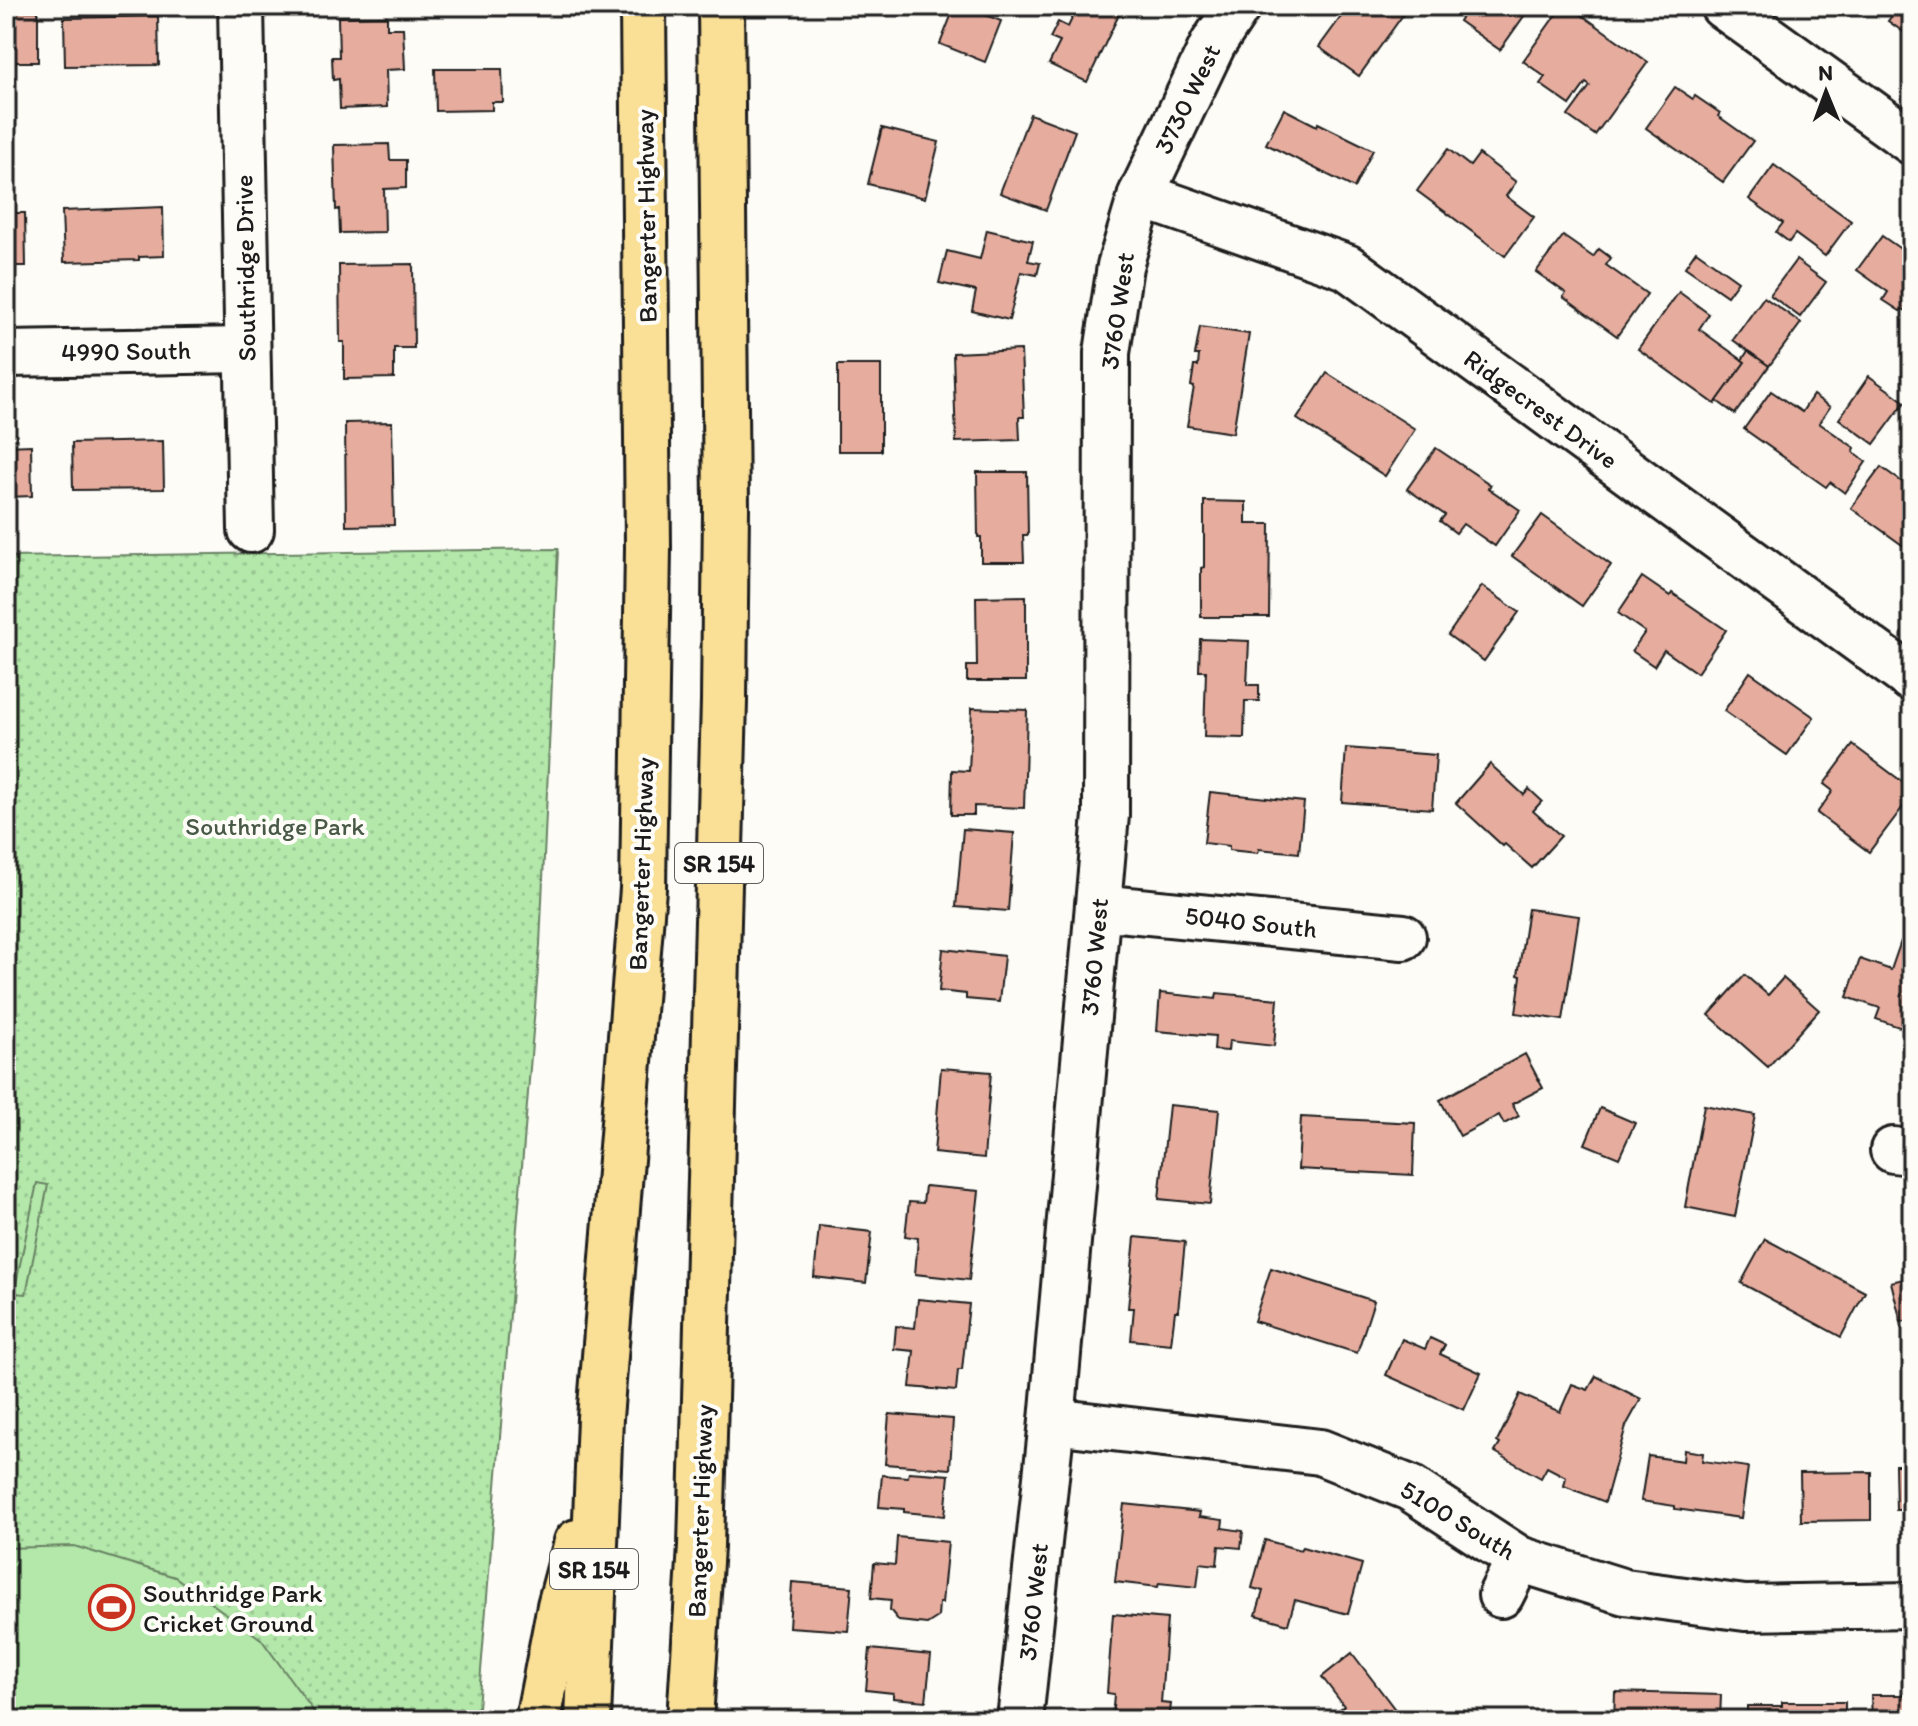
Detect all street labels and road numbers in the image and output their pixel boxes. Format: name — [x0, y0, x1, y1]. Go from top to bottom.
street label: 3730 West — [1147, 39, 1227, 159]
street label: Bangerter Highway — [628, 109, 664, 323]
street label: Southridge Drive — [227, 174, 263, 362]
street label: 3760 West — [1093, 250, 1141, 372]
street label: 4990 South — [61, 334, 191, 368]
street label: Ridgecrest Drive — [1458, 342, 1624, 476]
street label: Bangerter Highway — [621, 757, 661, 971]
road number: SR 154 — [675, 843, 763, 883]
street label: 3760 West — [1073, 897, 1115, 1017]
street label: 5040 South — [1184, 899, 1318, 945]
street label: Bangerter Highway — [680, 1404, 720, 1618]
street label: 5100 South — [1395, 1473, 1521, 1567]
street label: 3760 West — [1011, 1542, 1055, 1662]
road number: SR 154 — [550, 1549, 638, 1589]

